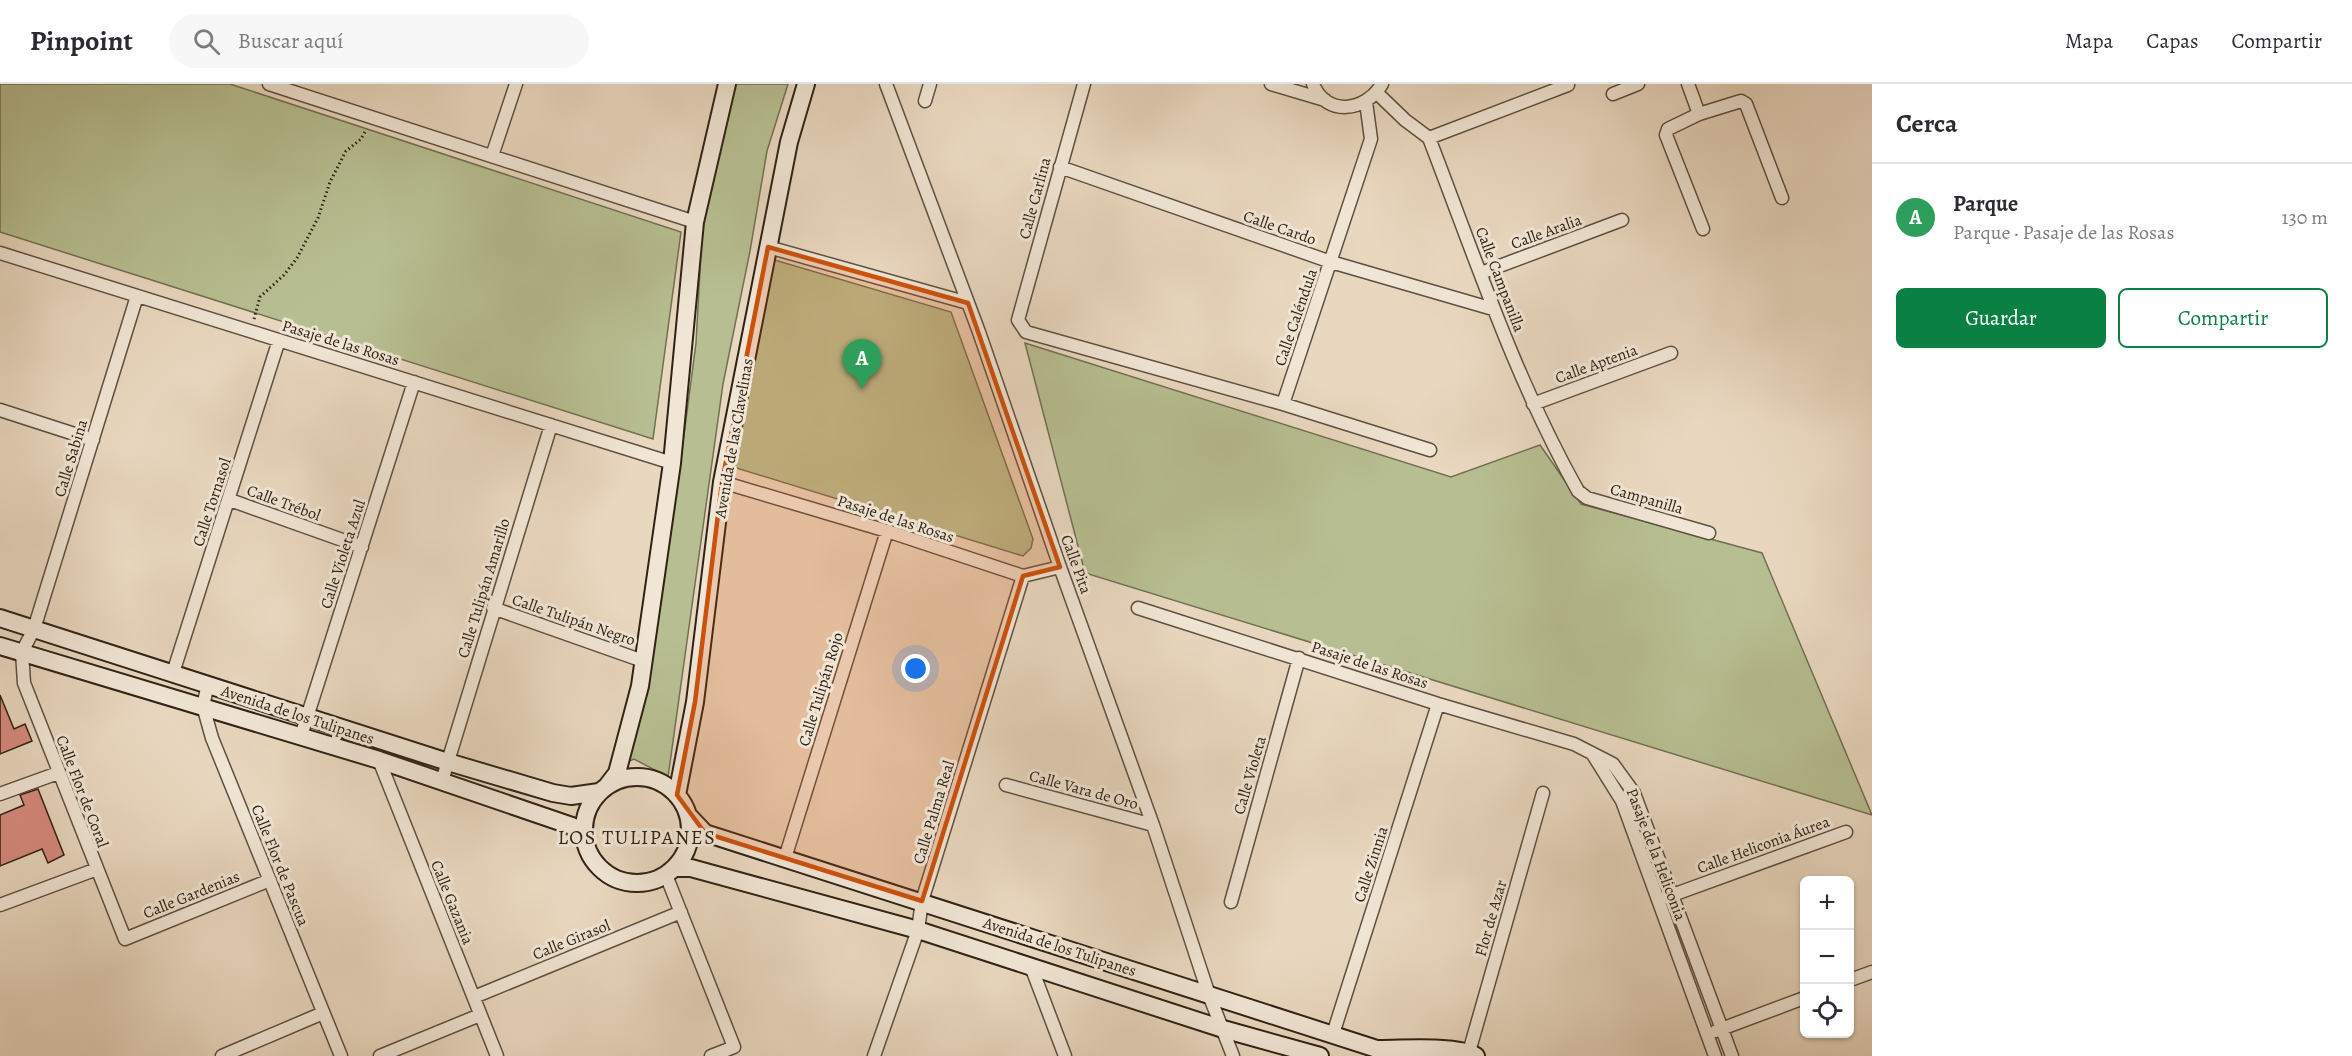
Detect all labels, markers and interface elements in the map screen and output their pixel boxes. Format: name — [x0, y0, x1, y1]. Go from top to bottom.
search box — [169, 14, 589, 68]
text: Pinpoint — [30, 22, 133, 60]
icon: search — [190, 25, 223, 58]
text: Buscar aquí — [238, 26, 343, 56]
text: Mapa — [2065, 27, 2113, 55]
text: Capas — [2146, 27, 2199, 55]
text: Compartir — [2232, 27, 2322, 55]
text: Cerca — [1896, 106, 1958, 141]
street label: Calle Carlina — [1013, 154, 1057, 242]
text: Parque — [1953, 189, 2018, 219]
text: A — [1909, 204, 1922, 231]
text: 130 m — [2282, 204, 2328, 231]
street label: Calle Cardo — [1240, 205, 1319, 251]
street label: Calle Aralia — [1508, 209, 1585, 255]
text: Parque · Pasaje de las Rosas — [1953, 219, 2174, 246]
street label: Calle Campanilla — [1470, 224, 1530, 336]
street label: Calle Caléndula — [1269, 265, 1323, 369]
button: Guardar — [1896, 288, 2106, 348]
button: Compartir — [2118, 288, 2328, 348]
street label: Pasaje de las Rosas — [279, 315, 402, 371]
street label: Calle Aptenia — [1552, 339, 1641, 389]
pin: A — [842, 340, 882, 389]
street label: Avenida de las Clavelinas — [709, 357, 759, 521]
street label: Calle Sabina — [49, 416, 93, 500]
street label: Calle Tornasol — [187, 455, 237, 549]
street label: Campanilla — [1608, 478, 1686, 520]
street label: Calle Trébol — [244, 479, 324, 526]
street label: Pasaje de las Rosas — [834, 490, 957, 548]
street label: Calle Violeta Azul — [315, 497, 371, 612]
street label: Calle Tulipán Amarillo — [452, 516, 516, 661]
street label: Calle Pita — [1055, 532, 1097, 598]
street label: Calle Tulipán Negro — [509, 589, 638, 651]
street label: Calle Tulipán Rojo — [793, 630, 849, 749]
street label: Pasaje de las Rosas — [1308, 636, 1431, 694]
your location — [901, 654, 930, 683]
street label: Avenida de los Tulipanes — [217, 680, 377, 750]
street label: Calle Flor de Coral — [50, 732, 114, 851]
street label: Calle Violeta — [1228, 733, 1272, 817]
street label: Calle Palma Real — [908, 758, 960, 867]
street label: Calle Vara de Oro — [1027, 765, 1141, 815]
street label: Pasaje de la Heliconia — [1621, 785, 1692, 924]
street label: Calle Flor de Pascua — [246, 801, 315, 930]
street label: Calle Heliconia Áurea — [1694, 811, 1833, 879]
street label: Calle Zinnia — [1348, 823, 1394, 905]
district label: LOS TULIPANES — [558, 824, 716, 851]
street label: Calle Gazania — [425, 857, 479, 948]
street label: Calle Gardenias — [140, 866, 243, 924]
map controls — [1800, 876, 1854, 1038]
button: + — [1800, 876, 1854, 930]
street label: Flor de Azar — [1470, 877, 1512, 959]
street label: Avenida de los Tulipanes — [979, 912, 1139, 982]
street label: Calle Girasol — [529, 914, 614, 966]
button: − — [1800, 930, 1854, 984]
button: locate — [1800, 984, 1854, 1038]

